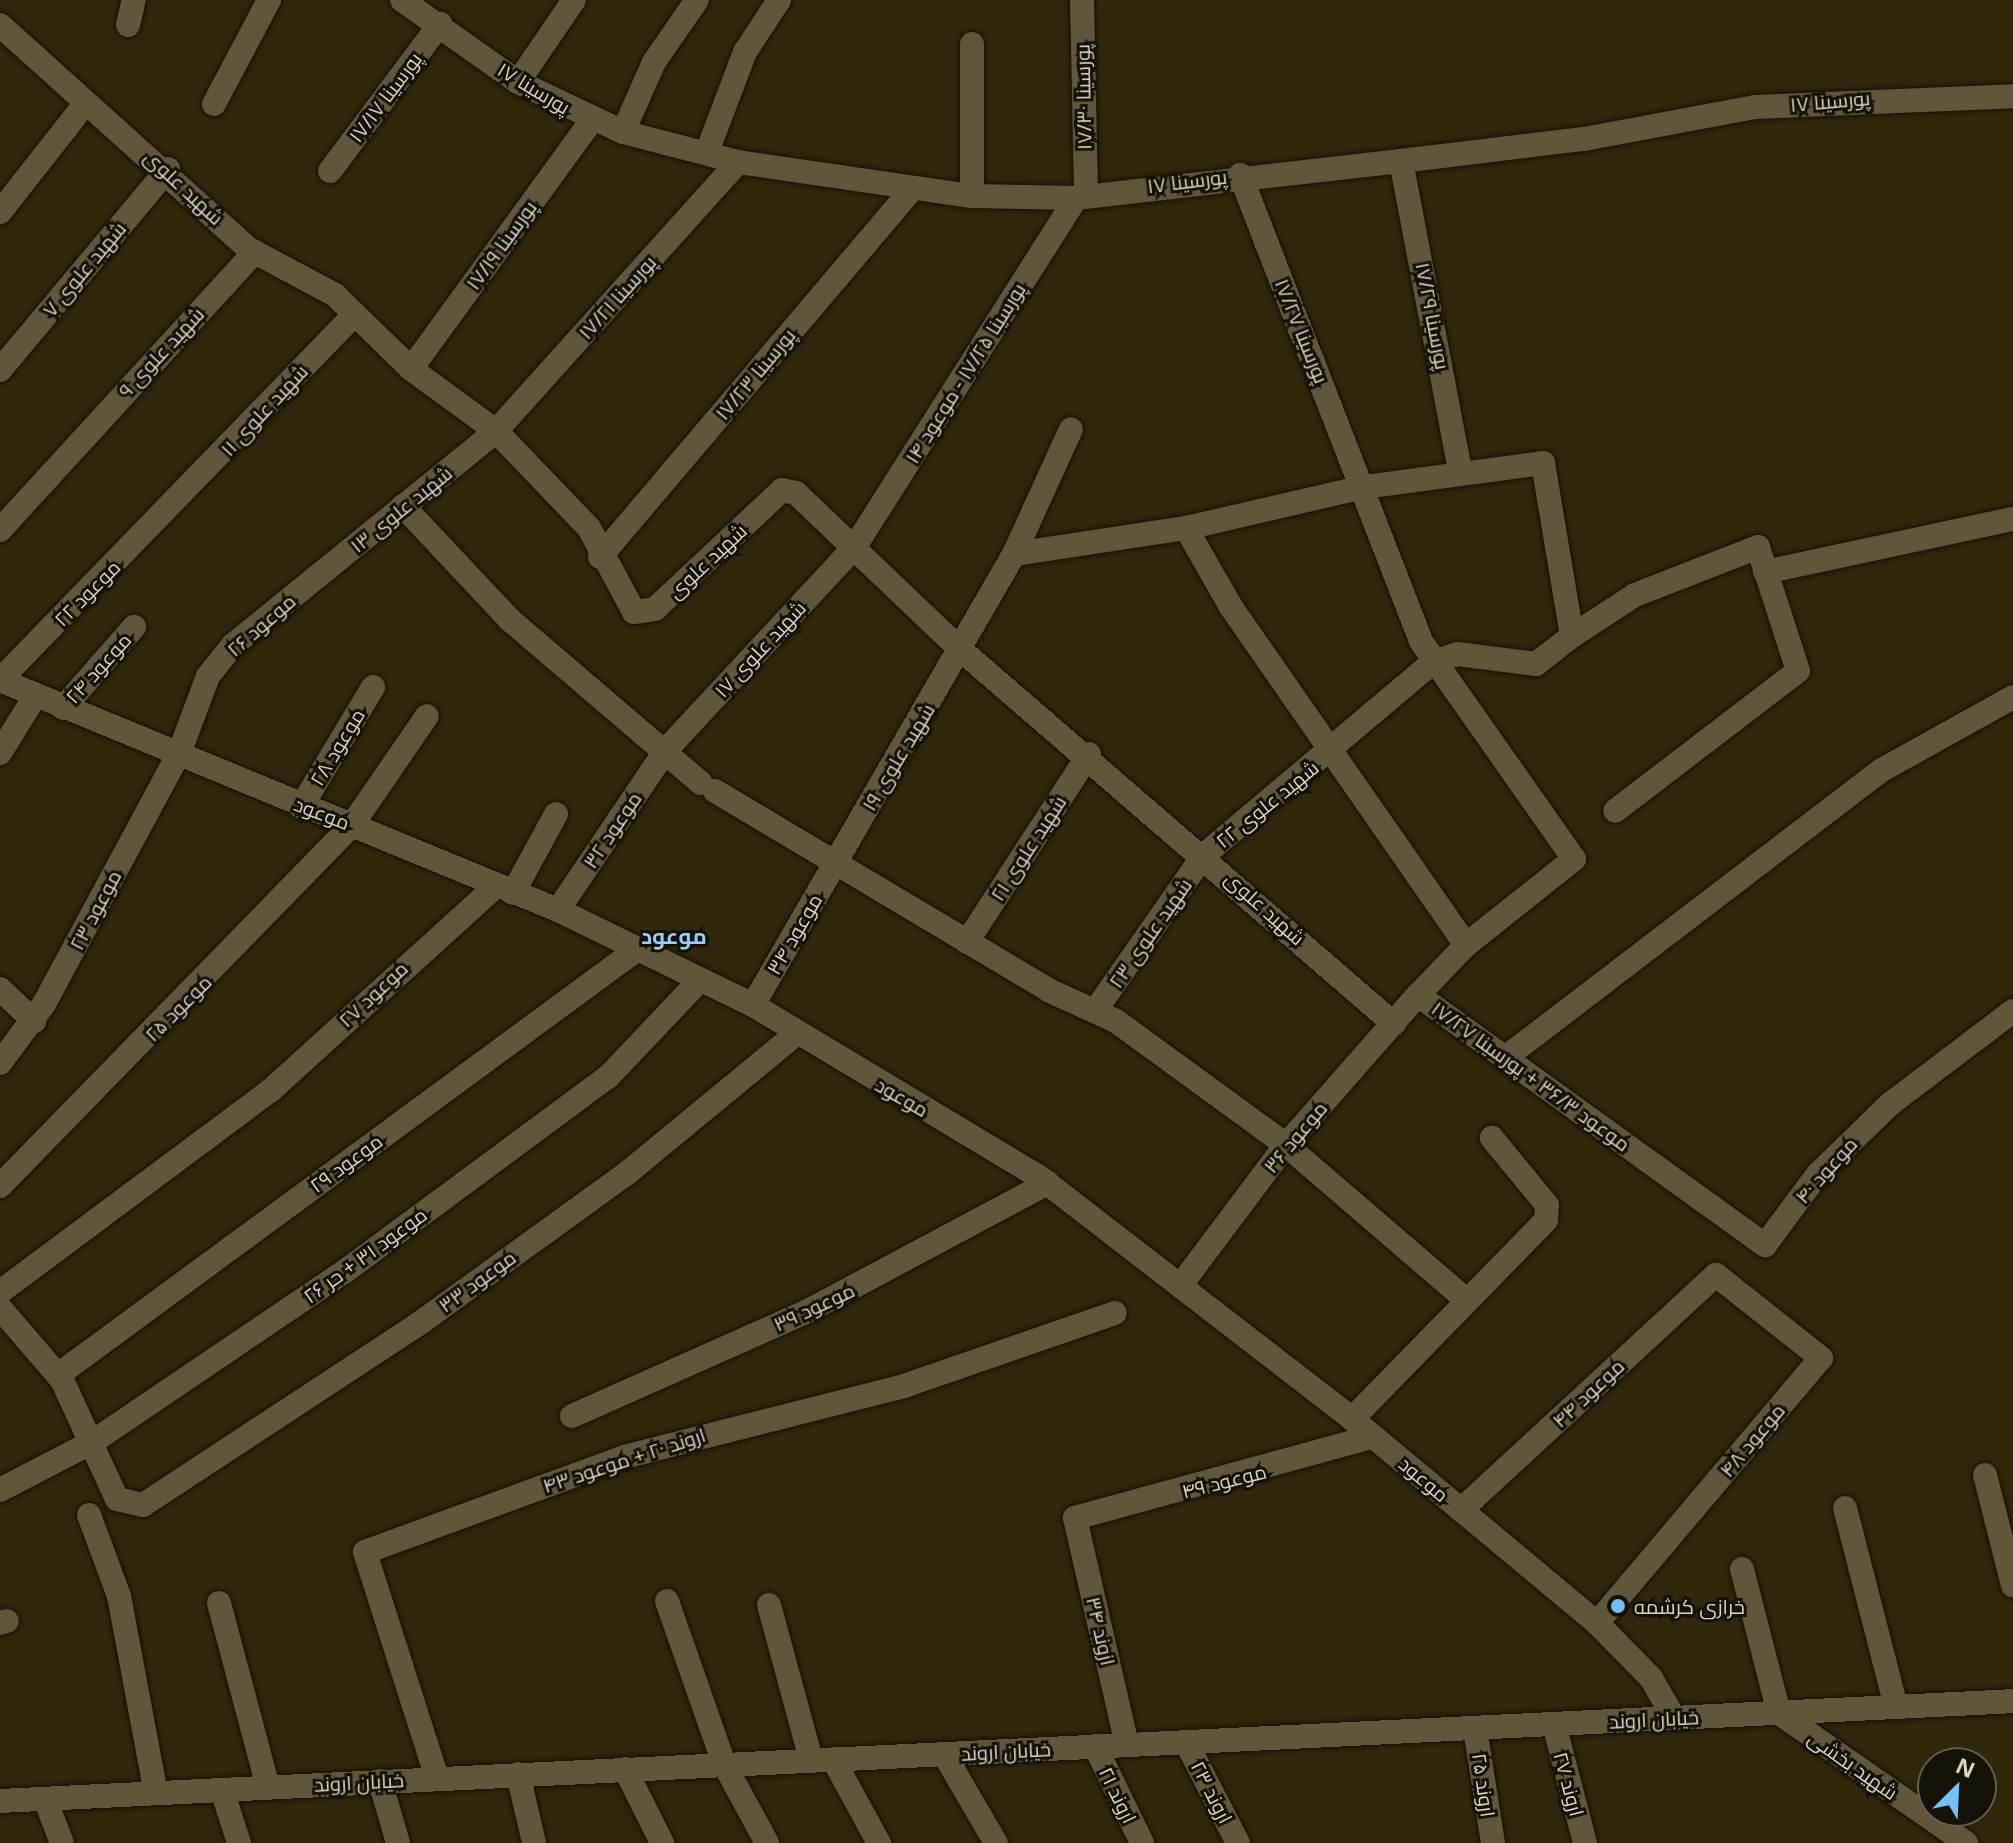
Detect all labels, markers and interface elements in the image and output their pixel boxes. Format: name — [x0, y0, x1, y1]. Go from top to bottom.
street label: پورسینا ۱۷/۳۰ — [1070, 44, 1096, 150]
street label: پورسینا ۱۷/۱۷ — [343, 47, 427, 147]
street label: پورسینا ۱۷ — [493, 57, 575, 119]
street label: پورسینا ۱۷ — [1789, 86, 1871, 116]
street label: شهید علوی — [140, 144, 228, 230]
street label: پورسینا ۱۷ — [1146, 164, 1228, 198]
street label: پورسینا ۱۷/۱۹ — [461, 196, 541, 294]
street label: شهید علوی ۷ — [37, 217, 131, 321]
street label: پورسینا ۱۷/۲۱ — [573, 250, 661, 344]
street label: پورسینا ۱۷/۲۹ — [1411, 260, 1455, 372]
street label: پورسینا ۱۷/۲۷ — [1270, 275, 1334, 387]
street label: پورسینا ۱۷/۲۵ - موعود ۱۴ — [900, 278, 1030, 468]
street label: شهید علوی ۹ — [113, 302, 209, 402]
street label: پورسینا ۱۷/۲۳ — [710, 323, 800, 425]
street label: شهید علوی ۱۱ — [215, 359, 313, 461]
street label: شهید علوی ۱۳ — [345, 461, 457, 557]
street label: شهید علوی — [663, 518, 751, 604]
street label: موعود ۲۲ — [49, 555, 125, 631]
street label: موعود ۲۶ — [222, 589, 300, 661]
street label: شهید علوی ۱۷ — [709, 596, 811, 702]
street label: موعود ۲۴ — [60, 628, 136, 708]
street label: شهید علوی ۱۹ — [857, 699, 939, 815]
street label: موعود ۲۸ — [305, 704, 369, 790]
street label: شهید علوی ۲۲ — [1211, 755, 1323, 853]
street label: موعود ۳۲ — [578, 787, 646, 873]
street label: شهید علوی ۲۱ — [985, 791, 1071, 905]
street label: موعود — [291, 792, 353, 834]
street label: موعود ۲۳ — [64, 866, 126, 954]
street label: شهید علوی — [1220, 866, 1310, 950]
street label: شهید علوی ۲۳ — [1103, 874, 1197, 992]
street label: موعود ۳۴ — [761, 889, 827, 979]
district label: موعود — [641, 923, 707, 949]
street label: موعود ۲۷ — [333, 956, 413, 1032]
street label: موعود ۲۵ — [140, 970, 216, 1046]
street label: موعود ۳۶/۳ + پورسینا ۱۷/۲۷ — [1427, 996, 1635, 1156]
street label: موعود — [871, 1072, 933, 1122]
street label: موعود ۳۶ — [1258, 1096, 1332, 1178]
street label: موعود ۲۹ — [305, 1129, 387, 1197]
street label: موعود ۴۰ — [1790, 1132, 1862, 1208]
street label: موعود ۳۱ + حر ۲۶ — [299, 1202, 431, 1308]
street label: موعود ۳۳ — [434, 1245, 520, 1317]
street label: موعود ۳۹ — [770, 1278, 858, 1336]
street label: موعود ۴۴ — [1547, 1354, 1629, 1432]
street label: موعود ۴۸ — [1714, 1398, 1790, 1482]
street label: اروند ۲۰ + موعود ۴۳ — [540, 1422, 708, 1498]
street label: موعود — [1394, 1451, 1454, 1507]
street label: موعود ۴۹ — [1179, 1459, 1269, 1503]
street label: ازوند ۳۴ — [1081, 1594, 1121, 1668]
place label: خرازی کرشمه — [1634, 1594, 1745, 1618]
marker: خرازی کرشمه — [1609, 1597, 1627, 1615]
street label: خیابان اروند — [1608, 1705, 1700, 1733]
street label: شهید بخشی — [1804, 1725, 1902, 1805]
street label: خیابان اروند — [960, 1737, 1052, 1765]
north arrow — [1917, 1747, 1997, 1827]
street label: اروند ۲۷ — [1549, 1749, 1589, 1819]
text: N — [1952, 1750, 1980, 1784]
street label: اروند ۲۵ — [1468, 1752, 1500, 1818]
street label: اروند ۲۳ — [1186, 1757, 1238, 1827]
street label: اروند ۲۱ — [1094, 1763, 1142, 1827]
street label: خیابان اروند — [313, 1768, 405, 1796]

